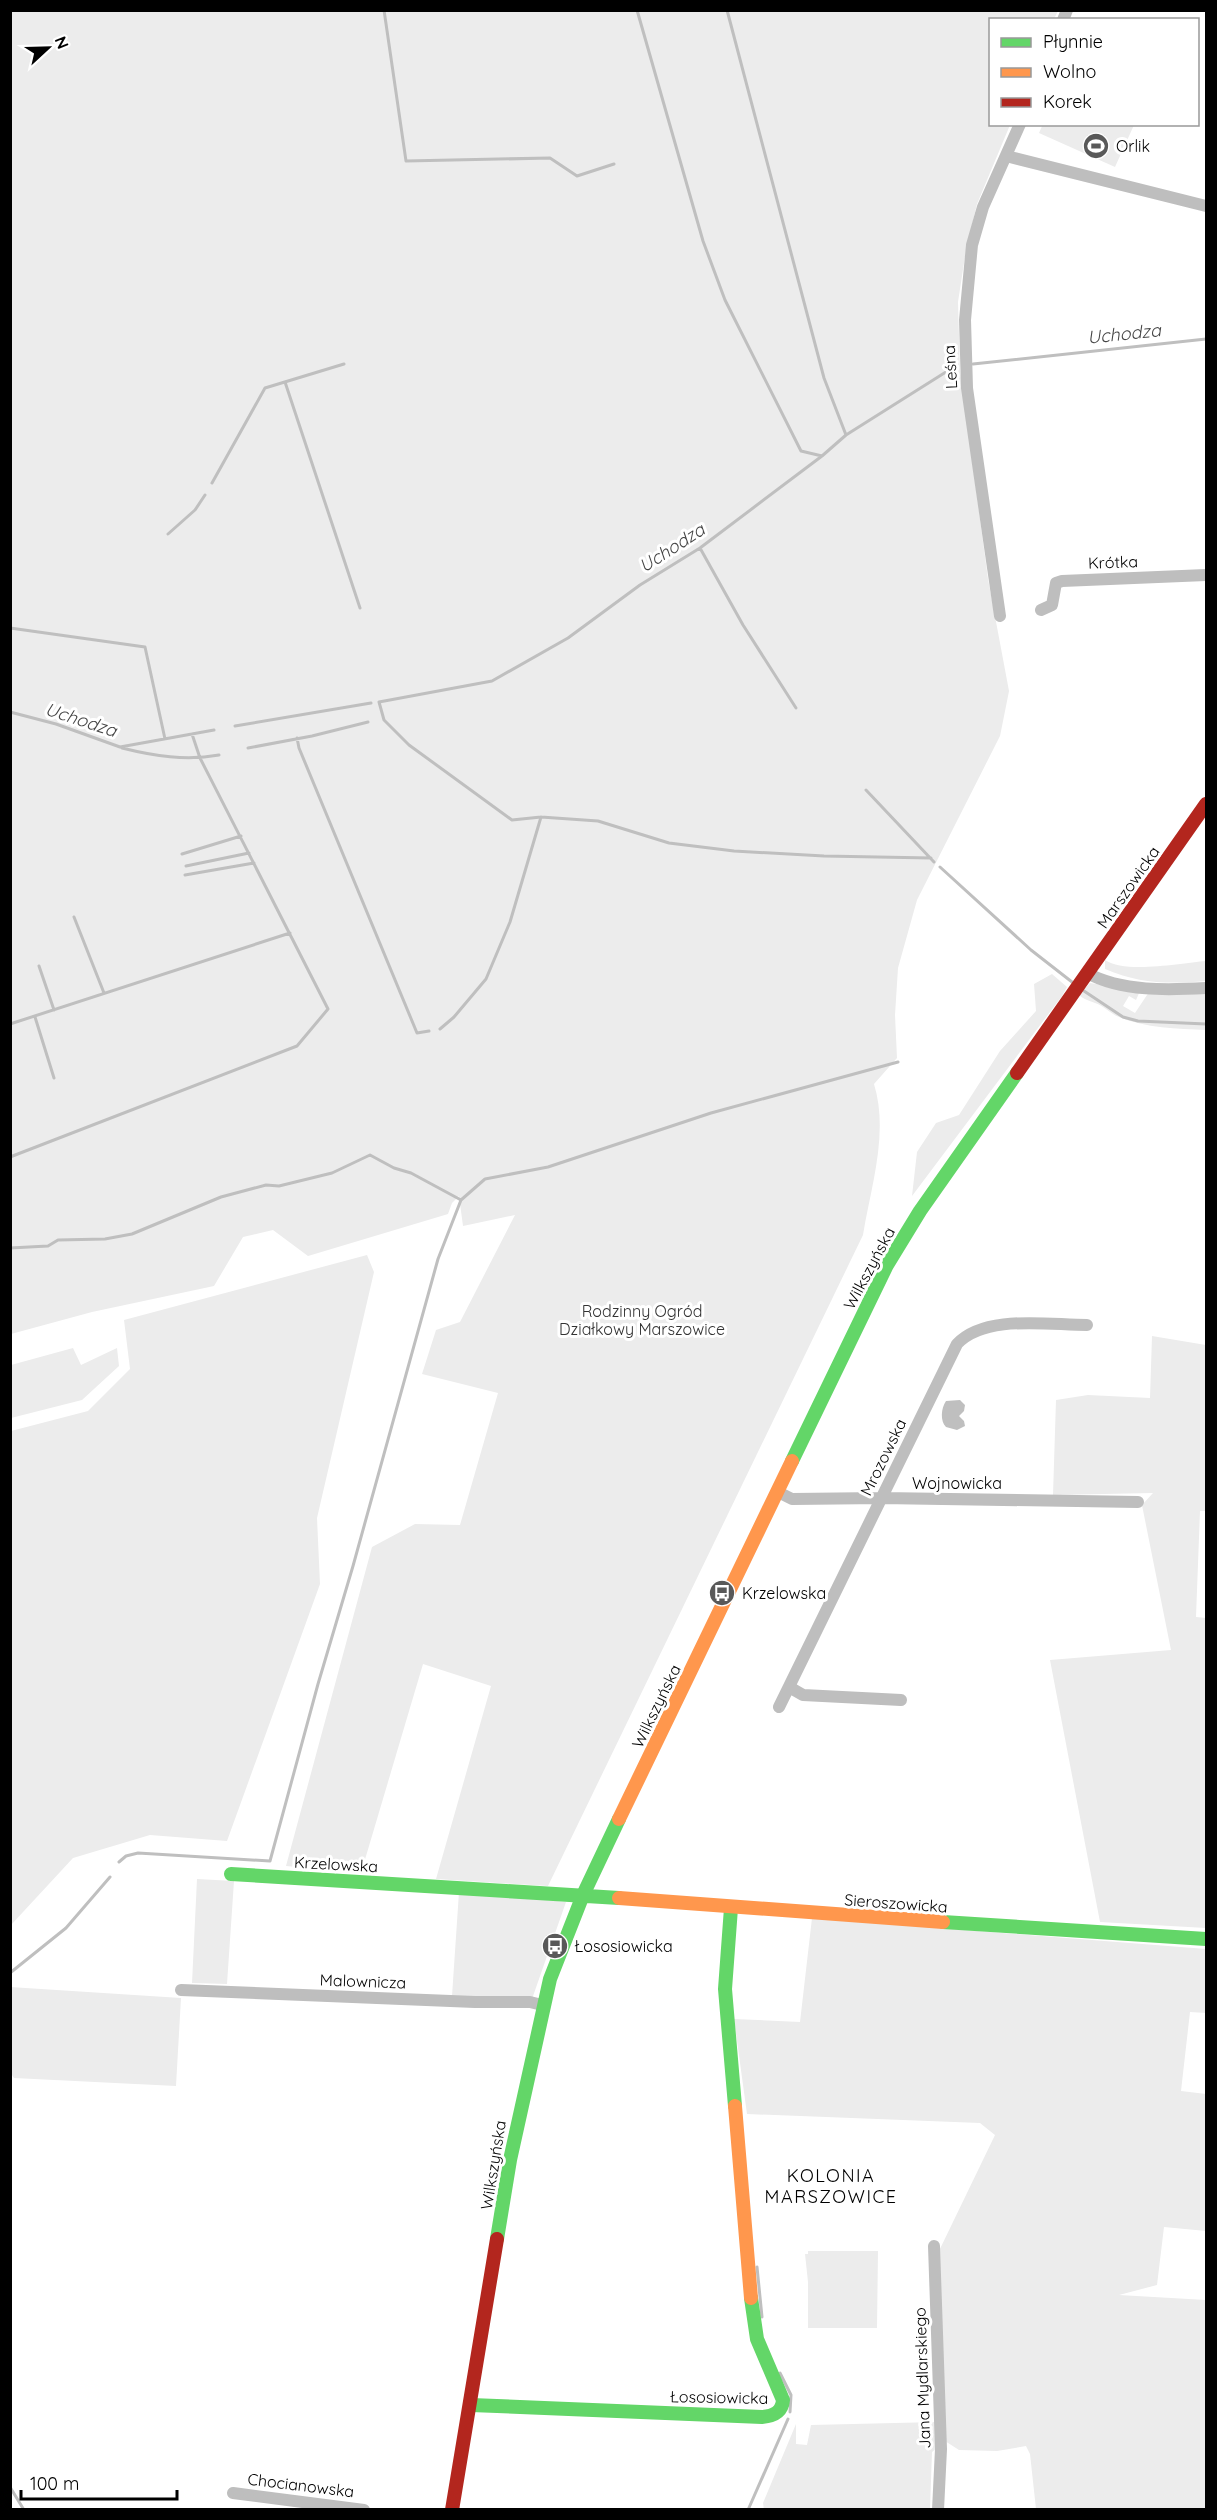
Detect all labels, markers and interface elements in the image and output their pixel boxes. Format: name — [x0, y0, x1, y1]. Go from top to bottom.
north arrow — [18, 18, 78, 78]
legend — [989, 18, 1199, 126]
text: Płynnie — [1043, 30, 1103, 53]
text: N — [50, 33, 73, 52]
text: Wolno — [1043, 60, 1096, 83]
text: Korek — [1043, 90, 1092, 113]
sports icon: Orlik — [1081, 131, 1111, 161]
place label: Orlik — [1116, 136, 1150, 156]
water label: Uchodza — [1086, 318, 1163, 349]
street label: Leśna — [939, 344, 961, 390]
water label: Uchodza — [635, 517, 710, 577]
street label: Krótka — [1088, 551, 1138, 573]
water label: Uchodza — [43, 697, 121, 742]
street label: Marszowicka — [1092, 842, 1164, 932]
street label: Wilkszyńska — [839, 1223, 899, 1313]
park label: Rodzinny Ogród Działkowy Marszowice — [559, 1301, 725, 1339]
street label: Mrozowska — [856, 1415, 910, 1499]
street label: Wojnowicka — [912, 1473, 1002, 1493]
bus stop icon: Krzelowska — [707, 1578, 737, 1608]
place label: Krzelowska — [742, 1583, 826, 1603]
street label: Wilkszyńska — [627, 1661, 685, 1751]
street label: Krzelowska — [293, 1852, 379, 1876]
street label: Sieroszowicka — [844, 1889, 948, 1917]
bus stop icon: Łososiowicka — [540, 1931, 570, 1961]
place label: Łososiowicka — [574, 1936, 673, 1956]
street label: Malownicza — [319, 1969, 407, 1993]
street label: Wilkszyńska — [476, 2119, 510, 2211]
district label: KOLONIA MARSZOWICE — [765, 2164, 897, 2208]
street label: Jana Mydlarskiego — [910, 2307, 934, 2449]
street label: Łososiowicka — [670, 2386, 768, 2408]
scale bar — [21, 2463, 177, 2501]
street label: Chocianowska — [247, 2469, 355, 2501]
text: 100 m — [30, 2472, 79, 2495]

